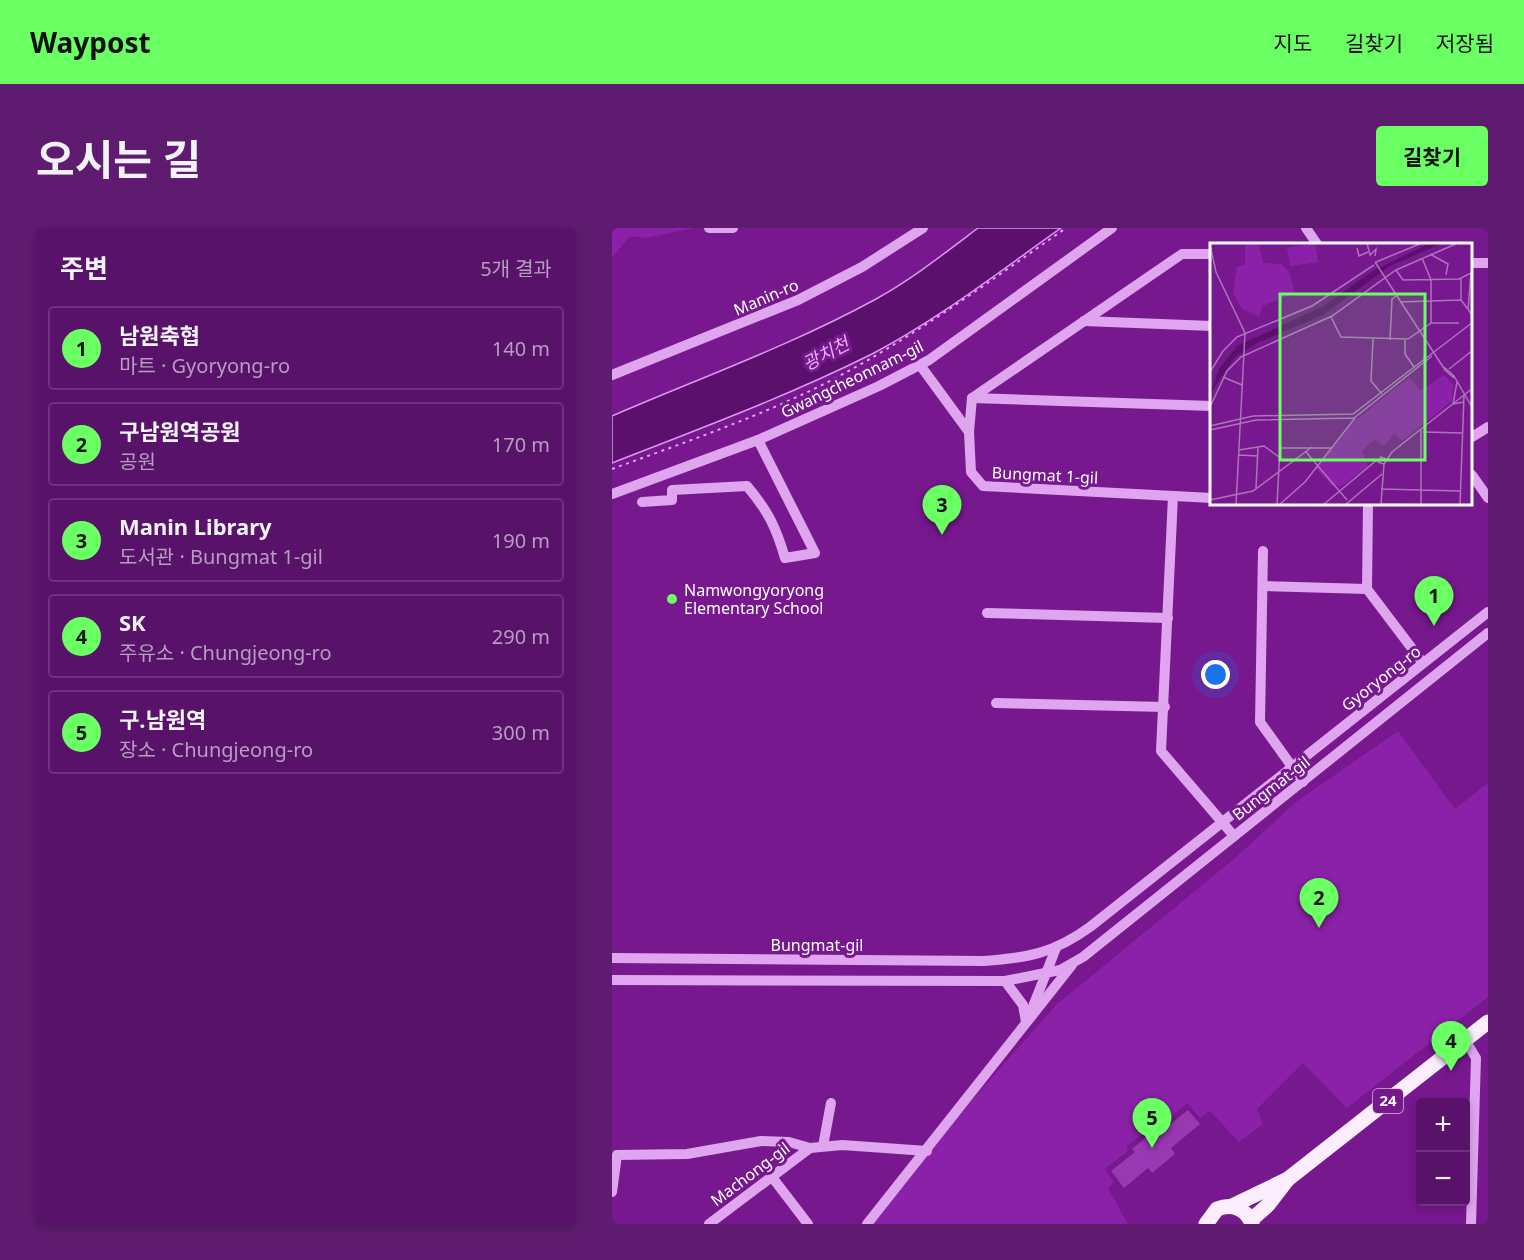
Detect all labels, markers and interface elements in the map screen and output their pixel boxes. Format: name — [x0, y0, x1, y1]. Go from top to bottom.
text: Waypost — [30, 23, 151, 61]
text: 지도 — [1273, 29, 1312, 57]
text: 길찾기 — [1345, 29, 1403, 57]
text: 저장됨 — [1436, 29, 1494, 57]
button: 길찾기 — [1376, 126, 1488, 186]
text: 오시는 길 — [36, 130, 201, 187]
inset map — [1210, 243, 1473, 506]
text: 주변 — [60, 250, 108, 286]
text: 5개 결과 — [480, 255, 552, 282]
street label: Manin-ro — [730, 273, 802, 321]
text: 남원축협 — [119, 320, 200, 350]
water label: 광치천 — [798, 330, 855, 375]
text: 1 — [76, 335, 87, 362]
text: 140 m — [492, 335, 550, 362]
street label: Gwangcheonnam-gil — [777, 335, 927, 423]
text: 마트 · Gyoryong-ro — [119, 352, 290, 379]
text: 구남원역공원 — [119, 416, 240, 446]
text: 2 — [76, 431, 87, 458]
text: 170 m — [492, 431, 550, 458]
text: 공원 — [119, 448, 156, 475]
street label: Bungmat 1-gil — [991, 461, 1099, 489]
pin: 3 — [922, 486, 962, 535]
text: Manin Library — [119, 511, 272, 541]
text: 3 — [76, 527, 87, 554]
text: 190 m — [492, 527, 550, 554]
text: 도서관 · Bungmat 1-gil — [119, 543, 323, 570]
pin: 1 — [1414, 576, 1454, 626]
place label: Namwongyoryong Elementary School — [684, 579, 824, 619]
marker: Namwongyoryong Elementary School — [665, 592, 679, 606]
text: SK — [119, 607, 146, 637]
text: 4 — [76, 623, 87, 650]
text: 290 m — [492, 623, 550, 650]
text: 주유소 · Chungjeong-ro — [119, 639, 332, 666]
street label: Gyoryong-ro — [1337, 640, 1425, 716]
your location — [1201, 660, 1230, 689]
text: 구.남원역 — [119, 704, 206, 734]
text: 5 — [76, 719, 87, 746]
text: 300 m — [492, 719, 550, 746]
text: 장소 · Chungjeong-ro — [119, 736, 313, 763]
street label: Bungmat-gil — [1228, 751, 1314, 825]
pin: 2 — [1300, 878, 1338, 928]
street label: Bungmat-gil — [771, 934, 863, 956]
pin: 4 — [1432, 1022, 1470, 1071]
road number: 24 — [1373, 1089, 1403, 1113]
pin: 5 — [1132, 1098, 1172, 1148]
map controls — [1416, 1098, 1470, 1206]
button: + — [1416, 1098, 1470, 1152]
street label: Machong-gil — [706, 1137, 794, 1211]
button: − — [1416, 1152, 1470, 1206]

